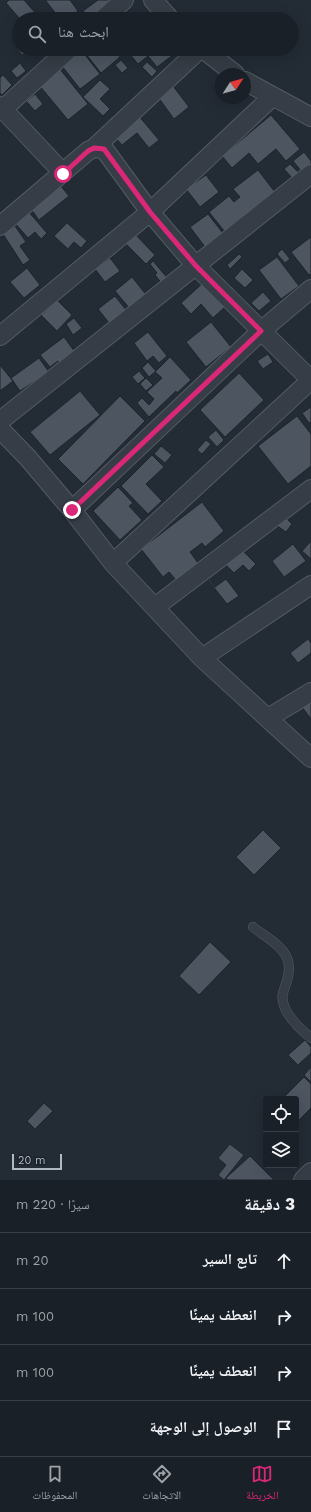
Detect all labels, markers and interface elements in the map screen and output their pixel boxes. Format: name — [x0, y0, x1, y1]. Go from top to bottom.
search box — [12, 12, 299, 56]
icon: search — [26, 23, 48, 45]
text: ابحث هنا — [58, 23, 109, 41]
north arrow — [215, 68, 251, 104]
route start — [54, 165, 72, 183]
route end — [63, 501, 81, 519]
map controls — [263, 1096, 299, 1168]
button: locate — [263, 1096, 299, 1132]
button: layers — [263, 1132, 299, 1168]
scale bar — [12, 1152, 62, 1171]
text: 20 m — [18, 1154, 46, 1167]
text: 3 دقيقة — [244, 1194, 295, 1214]
text: سيرًا · 220 m — [16, 1197, 89, 1212]
text: تابع السير — [203, 1250, 257, 1268]
icon: ahead — [273, 1250, 295, 1272]
text: 20 m — [16, 1253, 49, 1268]
text: انعطف يمينًا — [189, 1306, 257, 1324]
icon: right — [273, 1306, 295, 1328]
text: 100 m — [16, 1309, 54, 1324]
text: انعطف يمينًا — [189, 1362, 257, 1380]
icon: right — [273, 1362, 295, 1384]
text: 100 m — [16, 1365, 54, 1380]
text: الوصول إلى الوجهة — [150, 1418, 257, 1436]
icon: arrive — [273, 1418, 295, 1440]
tab: المحفوظات — [32, 1463, 77, 1506]
tab: الاتجاهات — [142, 1463, 181, 1506]
tab: الخريطة — [246, 1463, 279, 1506]

